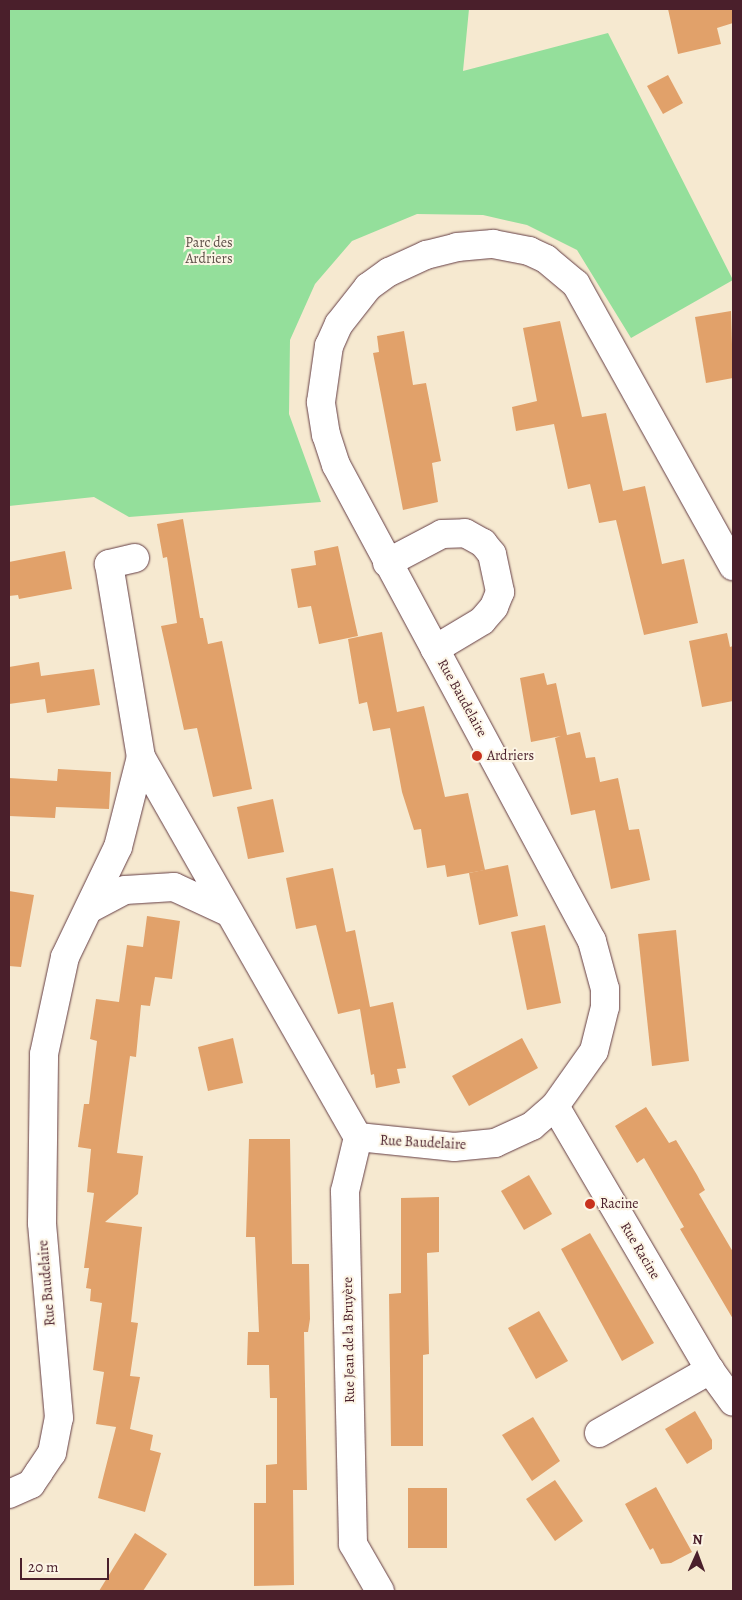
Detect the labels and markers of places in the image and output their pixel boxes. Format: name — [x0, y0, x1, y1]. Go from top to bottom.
place label: Ardriers — [487, 748, 534, 764]
marker: Ardriers — [471, 750, 483, 762]
place label: Racine — [600, 1196, 639, 1212]
marker: Racine — [584, 1198, 596, 1210]

